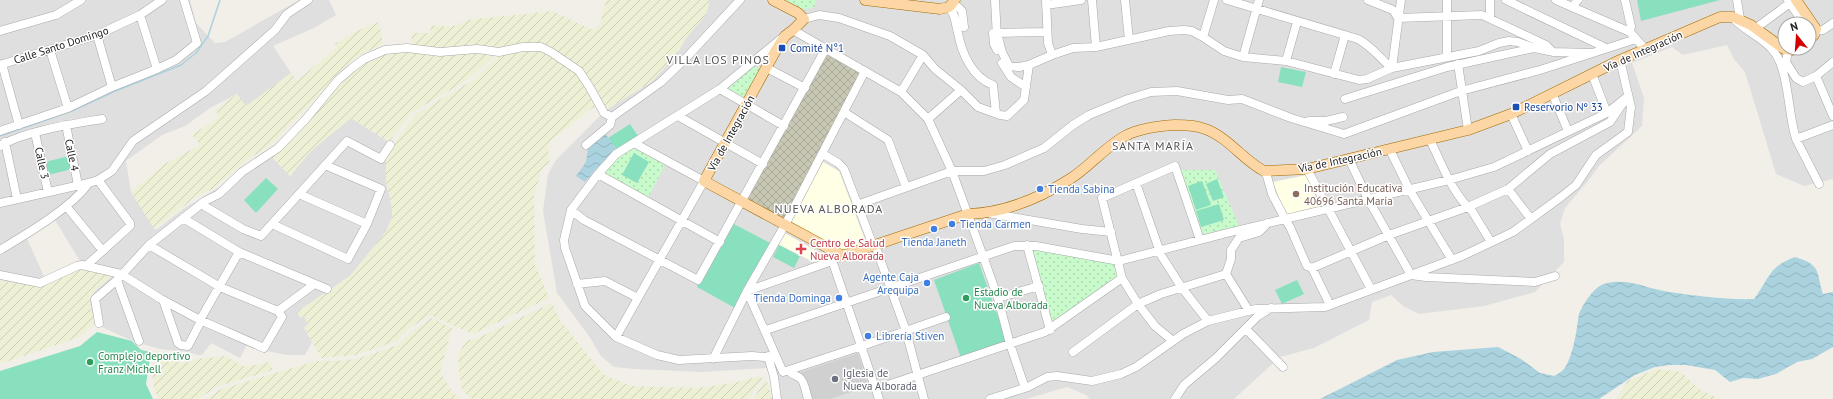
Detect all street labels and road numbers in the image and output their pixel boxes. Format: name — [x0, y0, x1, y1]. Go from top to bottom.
street label: Calle Santo Domingo — [12, 23, 110, 67]
street label: Vía de Integración — [1601, 27, 1685, 75]
street label: Vía de Integración — [704, 93, 758, 174]
street label: Calle 4 — [62, 138, 82, 172]
street label: Vía de Integración — [1296, 144, 1383, 176]
street label: Calle 3 — [32, 146, 52, 180]

